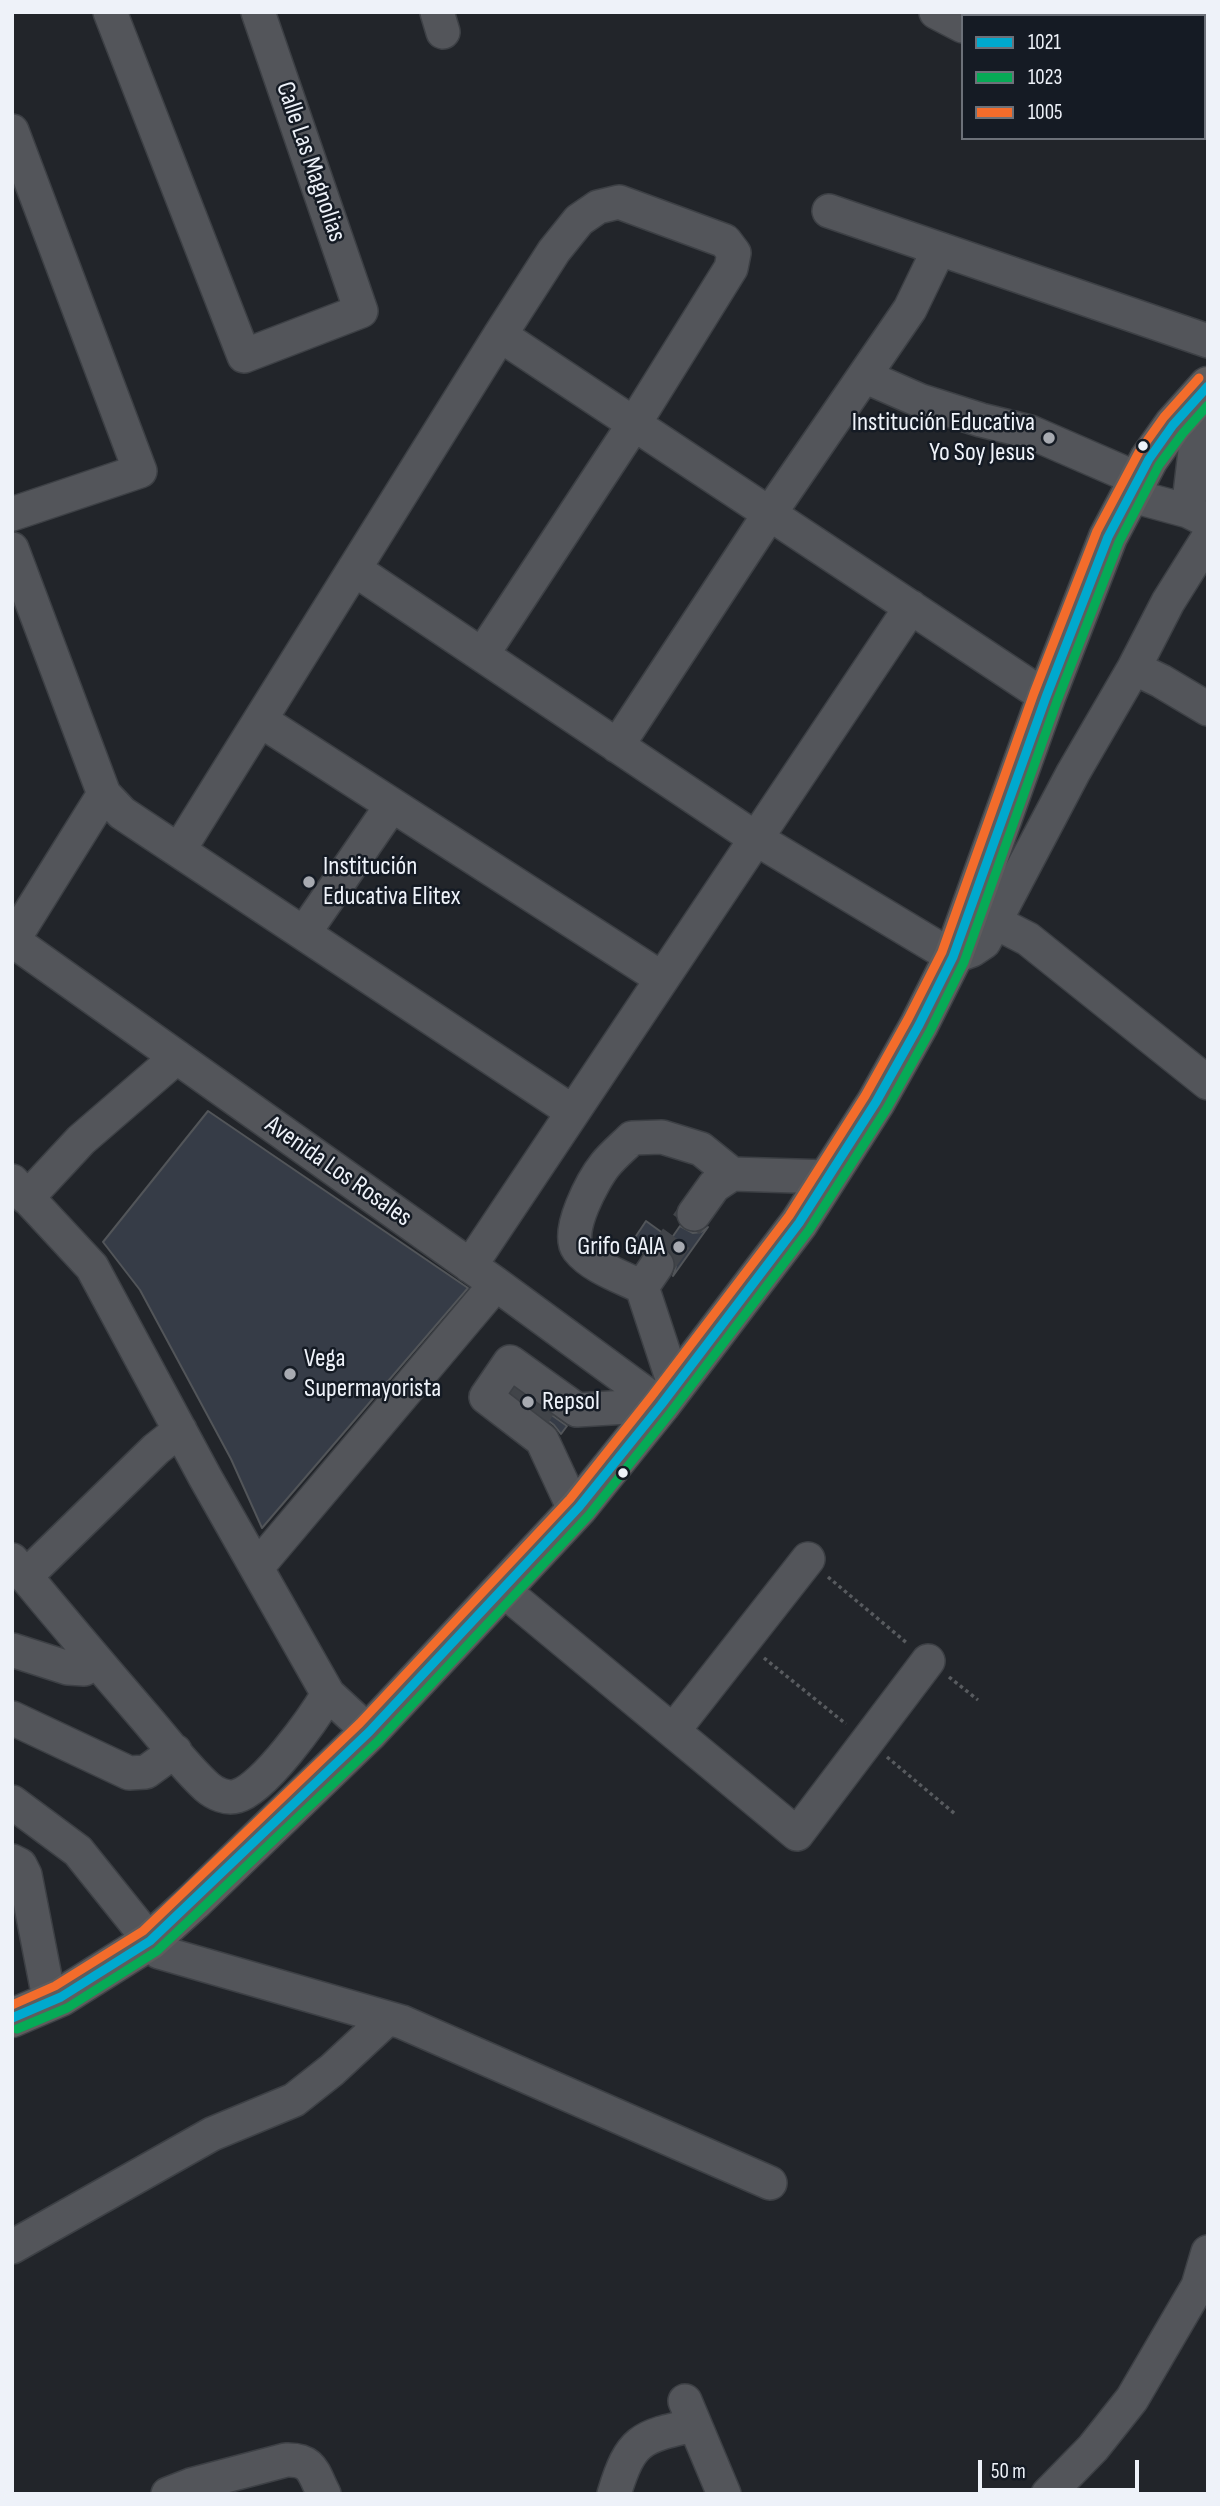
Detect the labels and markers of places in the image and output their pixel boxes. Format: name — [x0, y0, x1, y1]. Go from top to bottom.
place label: Institución Educativa Yo Soy Jesus — [852, 407, 1035, 468]
marker: Institución Educativa Yo Soy Jesus — [1041, 430, 1057, 446]
unlabelled marker — [1136, 439, 1150, 453]
place label: Institución Educativa Elitex — [323, 851, 461, 912]
marker: Institución Educativa Elitex — [301, 874, 317, 890]
place label: Grifo GAIA — [577, 1231, 665, 1263]
marker: Grifo GAIA — [671, 1239, 687, 1255]
place label: Vega Supermayorista — [304, 1343, 441, 1404]
marker: Vega Supermayorista — [282, 1366, 298, 1382]
place label: Repsol — [542, 1386, 600, 1418]
marker: Repsol — [520, 1394, 536, 1410]
unlabelled marker — [616, 1466, 630, 1480]

